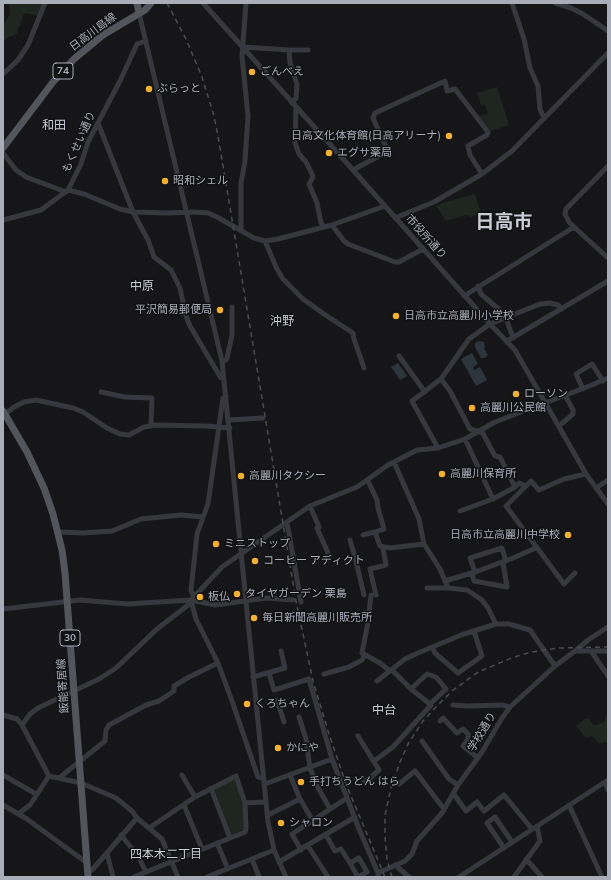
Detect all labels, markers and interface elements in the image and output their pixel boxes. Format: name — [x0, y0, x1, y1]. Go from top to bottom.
street label: 日高川島線 — [67, 10, 119, 54]
road number: 74 — [53, 63, 73, 79]
place label: ごんべえ — [260, 65, 304, 79]
marker: ごんべえ — [247, 67, 257, 77]
place label: ぶらっと — [157, 82, 201, 96]
marker: ぶらっと — [144, 84, 154, 94]
street label: もくせい通り — [60, 109, 98, 175]
district label: 和田 — [42, 118, 66, 132]
place label: 日高文化体育館(日高アリーナ) — [291, 129, 441, 143]
marker: 日高文化体育館(日高アリーナ) — [444, 131, 454, 141]
place label: エグサ薬局 — [337, 146, 392, 160]
marker: エグサ薬局 — [324, 148, 334, 158]
place label: 昭和シェル — [173, 174, 228, 188]
marker: 昭和シェル — [160, 176, 170, 186]
district label: 日高市 — [476, 211, 532, 233]
street label: 市役所通り — [403, 212, 449, 262]
district label: 中原 — [130, 279, 154, 293]
place label: 平沢簡易郵便局 — [135, 303, 212, 317]
marker: 平沢簡易郵便局 — [215, 305, 225, 315]
place label: 日高市立高麗川小学校 — [404, 309, 514, 323]
marker: 日高市立高麗川小学校 — [391, 311, 401, 321]
district label: 沖野 — [270, 314, 294, 328]
place label: ローソン — [524, 387, 568, 401]
marker: ローソン — [511, 389, 521, 399]
place label: 高麗川公民館 — [480, 401, 546, 415]
marker: 高麗川公民館 — [467, 403, 477, 413]
place label: 高麗川保育所 — [450, 467, 516, 481]
place label: 高麗川タクシー — [249, 469, 326, 483]
marker: 高麗川保育所 — [437, 469, 447, 479]
marker: 高麗川タクシー — [236, 471, 246, 481]
place label: 日高市立高麗川中学校 — [450, 528, 560, 542]
marker: 日高市立高麗川中学校 — [563, 530, 573, 540]
place label: ミニストップ — [224, 537, 290, 551]
marker: ミニストップ — [211, 539, 221, 549]
place label: コーヒー アディクト — [263, 554, 365, 568]
marker: コーヒー アディクト — [250, 556, 260, 566]
place label: タイヤガーデン 栗島 — [245, 587, 347, 601]
marker: タイヤガーデン 栗島 — [232, 589, 242, 599]
place label: 板仏 — [208, 590, 230, 604]
marker: 板仏 — [195, 592, 205, 602]
place label: 毎日新聞高麗川販売所 — [262, 611, 372, 625]
marker: 毎日新聞高麗川販売所 — [249, 613, 259, 623]
road number: 30 — [60, 630, 80, 646]
street label: 飯能寄居線 — [54, 658, 72, 714]
place label: くろちゃん — [255, 697, 310, 711]
marker: くろちゃん — [242, 699, 252, 709]
district label: 中台 — [372, 703, 396, 717]
street label: 学校通り — [465, 710, 499, 754]
place label: かにや — [286, 741, 319, 755]
marker: かにや — [273, 743, 283, 753]
place label: 手打ちうどん はら — [309, 775, 400, 789]
marker: 手打ちうどん はら — [296, 777, 306, 787]
place label: シャロン — [289, 816, 333, 830]
marker: シャロン — [276, 818, 286, 828]
district label: 四本木二丁目 — [130, 847, 202, 861]

